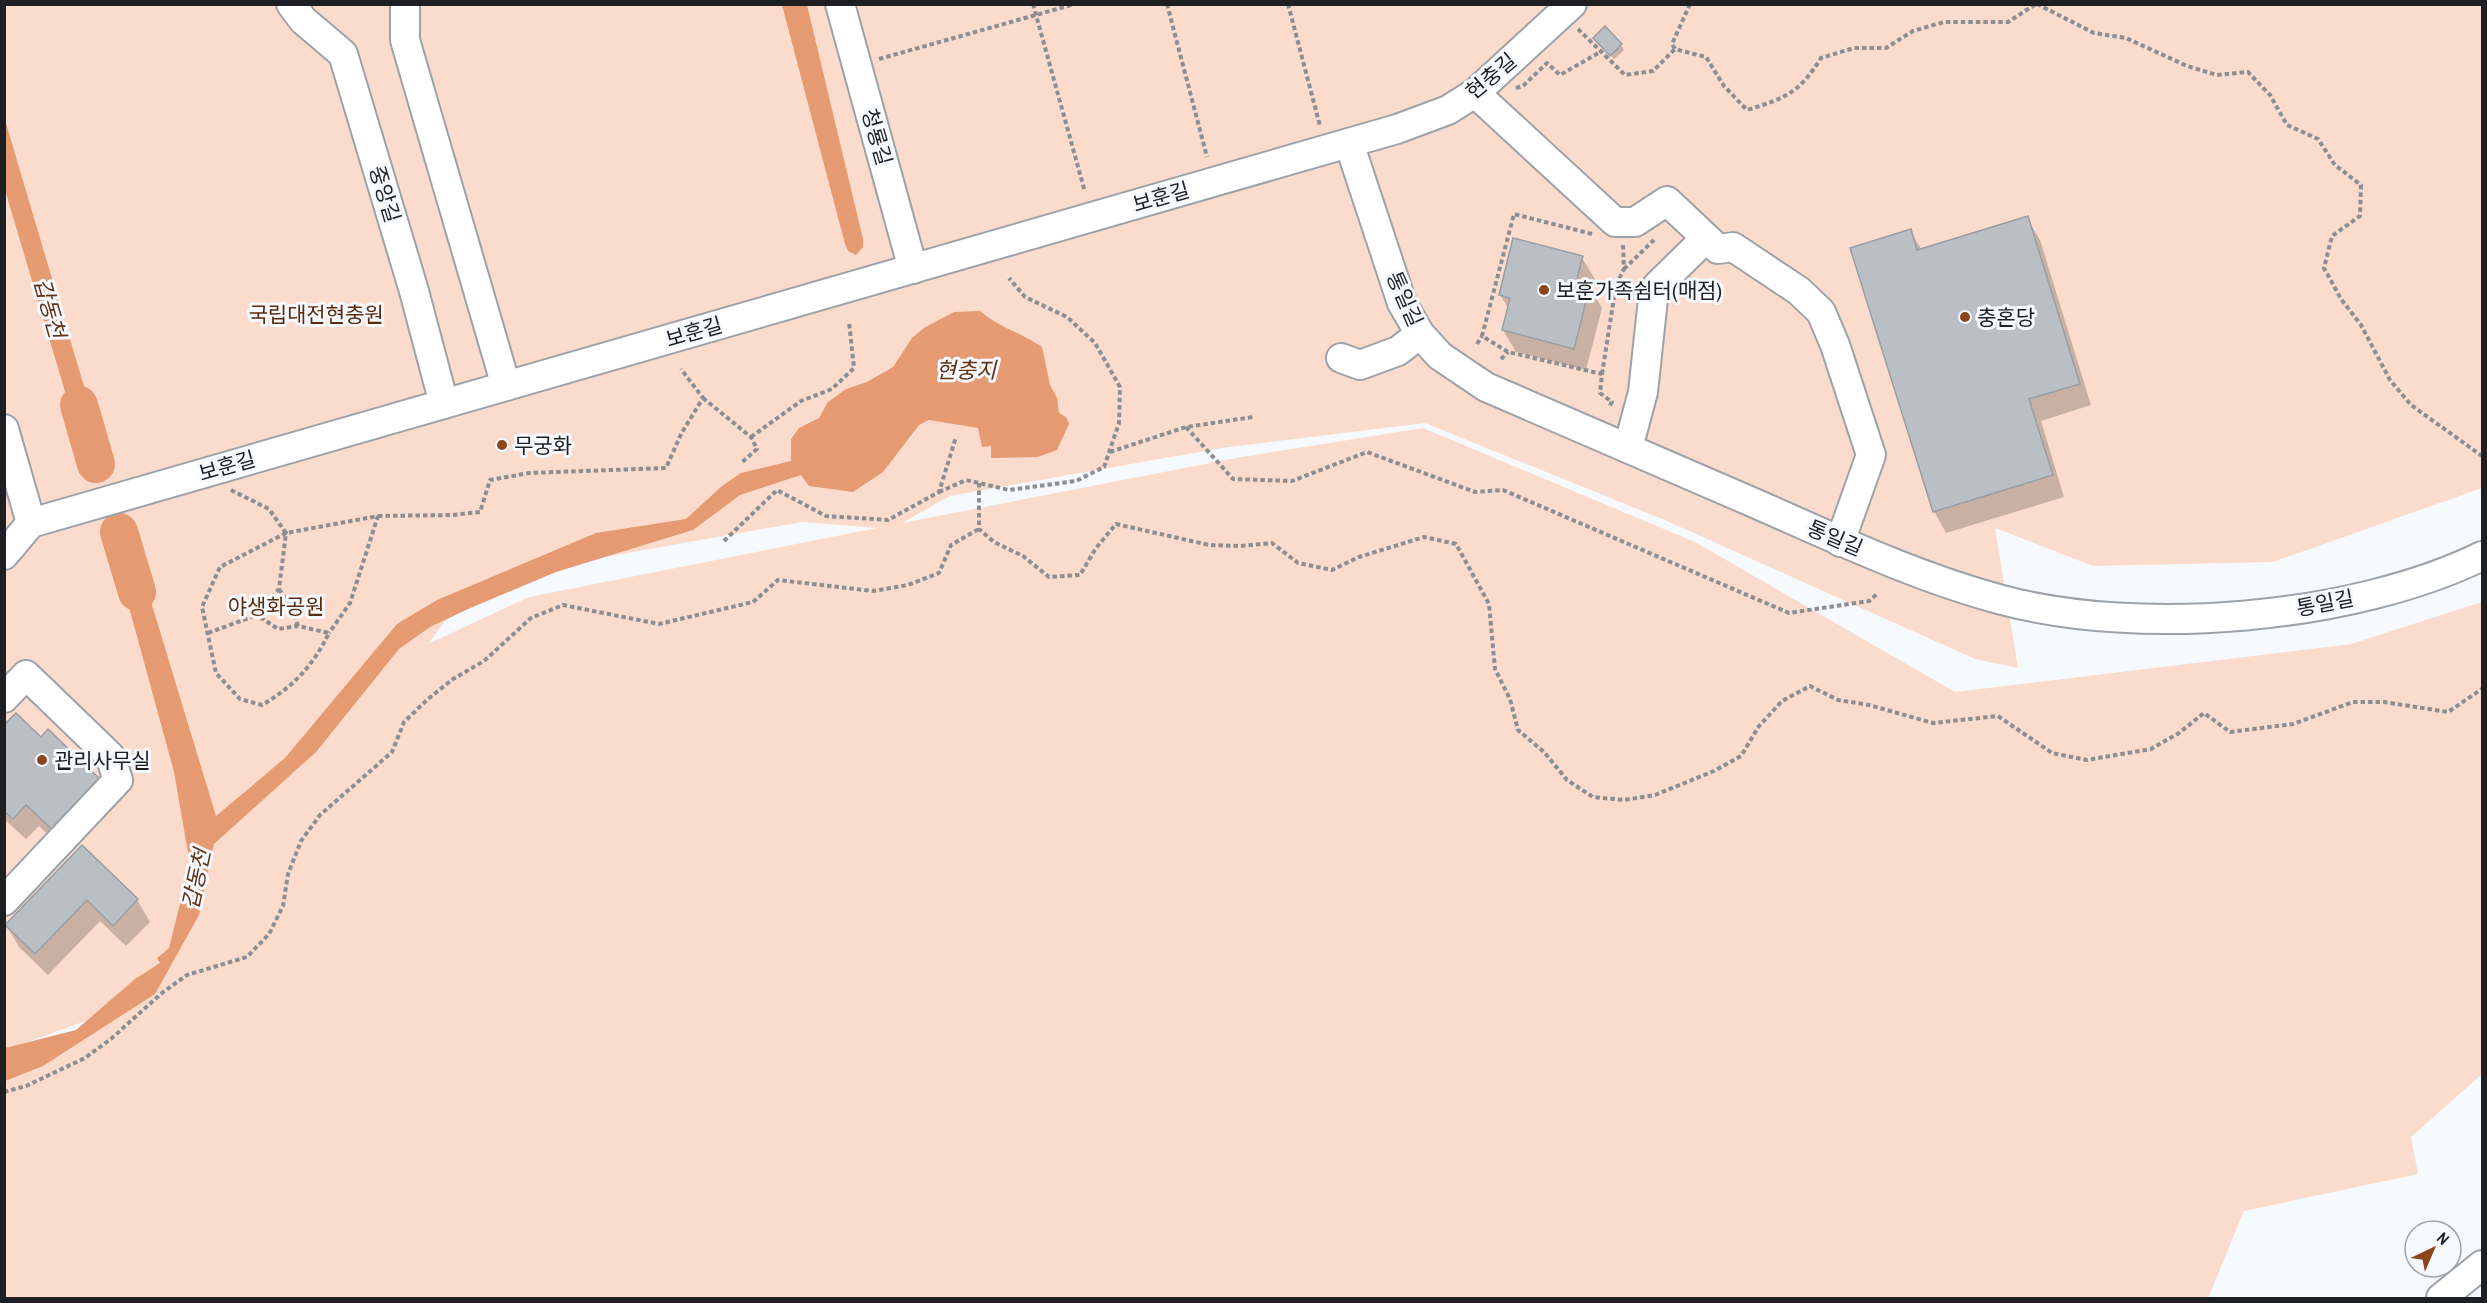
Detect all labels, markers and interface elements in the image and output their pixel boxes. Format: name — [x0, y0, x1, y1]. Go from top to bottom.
street label: 현충길 — [1459, 46, 1523, 106]
street label: 청룡길 — [855, 105, 899, 169]
street label: 중앙길 — [363, 162, 407, 226]
street label: 보훈길 — [1129, 175, 1193, 219]
street label: 통일길 — [1380, 267, 1430, 331]
water label: 갑동천 — [27, 275, 74, 344]
place label: 보훈가족쉼터(매점) — [1556, 276, 1722, 305]
marker: 보훈가족쉼터(매점) — [1537, 283, 1551, 297]
park label: 국립대전현충원 — [248, 300, 384, 329]
place label: 충혼당 — [1977, 303, 2035, 332]
street label: 보훈길 — [662, 310, 726, 354]
marker: 충혼당 — [1958, 310, 1972, 324]
water label: 현충지 — [936, 355, 998, 385]
place label: 무궁화 — [514, 431, 572, 460]
marker: 무궁화 — [495, 438, 509, 452]
street label: 보훈길 — [195, 444, 259, 488]
street label: 통일길 — [1803, 513, 1867, 563]
street label: 통일길 — [2294, 583, 2356, 623]
park label: 야생화공원 — [228, 592, 324, 621]
place label: 관리사무실 — [54, 746, 151, 775]
marker: 관리사무실 — [35, 753, 49, 767]
water label: 갑동천 — [175, 843, 218, 912]
north arrow — [2403, 1219, 2463, 1279]
text: N — [2432, 1227, 2454, 1249]

